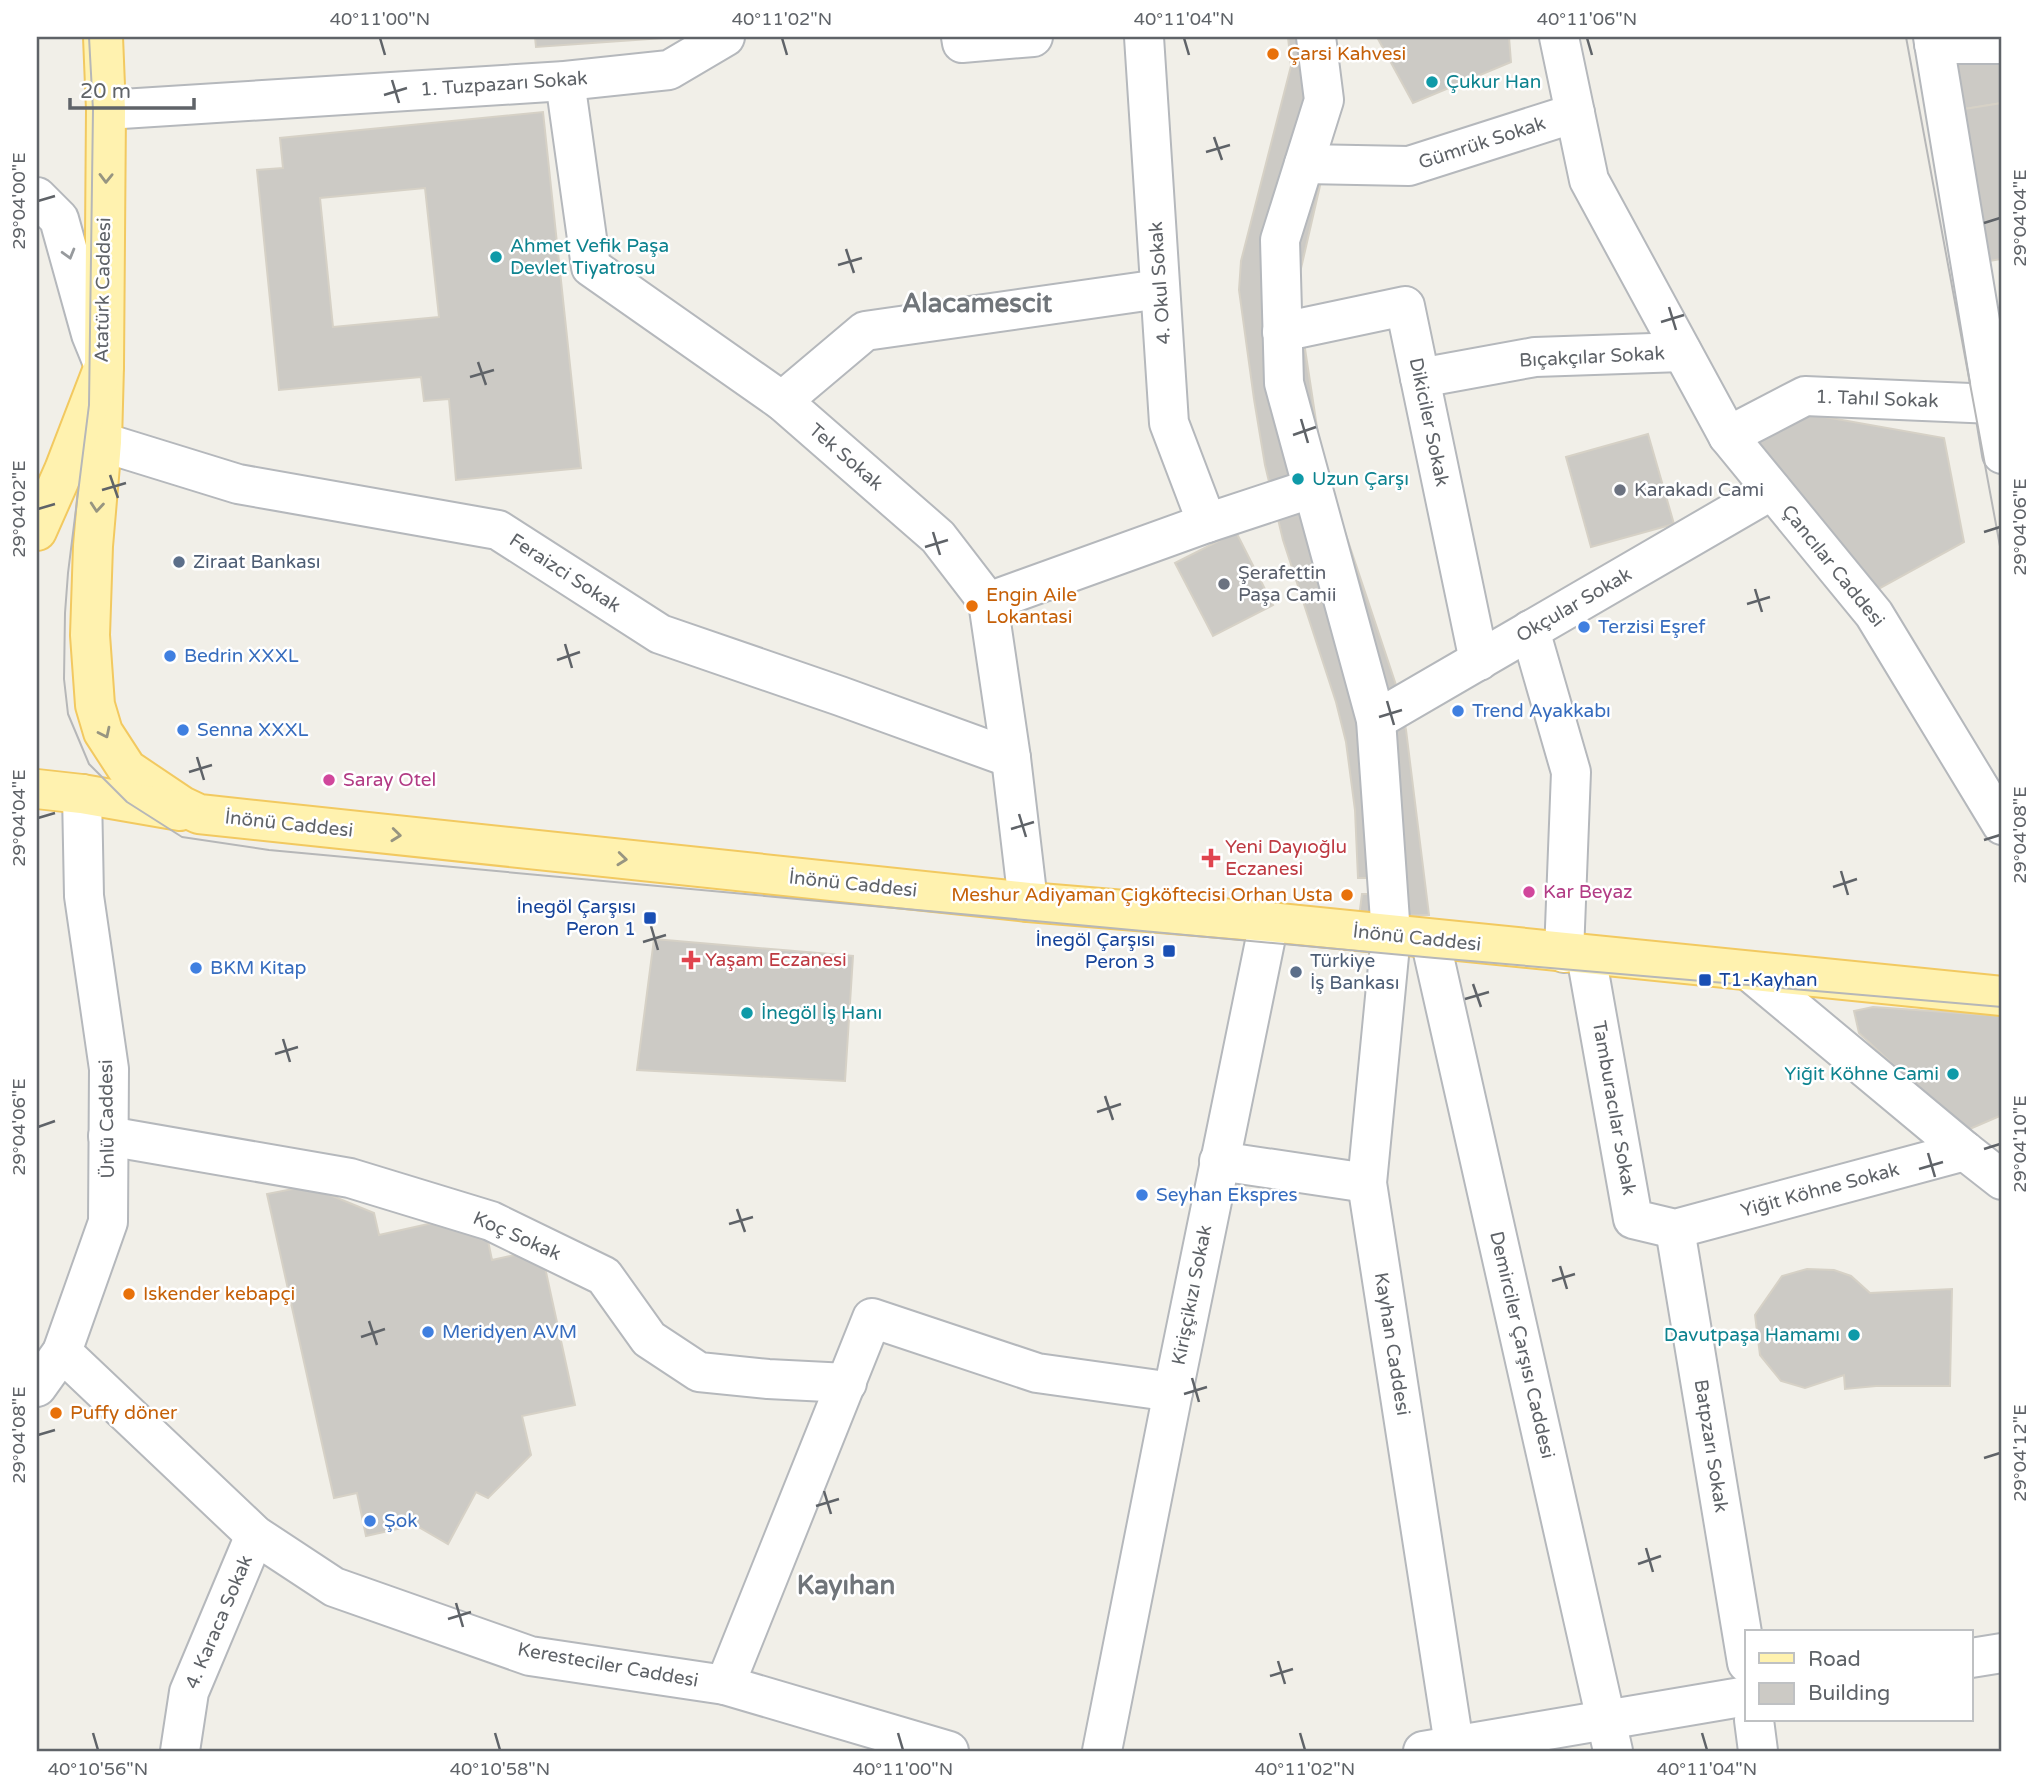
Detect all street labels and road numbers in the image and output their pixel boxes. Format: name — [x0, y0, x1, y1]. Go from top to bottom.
street label: 1. Tuzpazarı Sokak — [420, 67, 588, 101]
street label: Gümrük Sokak — [1416, 112, 1548, 174]
street label: Atatürk Caddesi — [91, 217, 115, 363]
street label: 4. Okul Sokak — [1145, 221, 1175, 345]
street label: Bıçakçılar Sokak — [1519, 342, 1665, 372]
street label: Dikiciler Sokak — [1405, 356, 1453, 488]
street label: 1. Tahıl Sokak — [1815, 386, 1939, 412]
street label: Tek Sokak — [804, 419, 888, 495]
street label: Çancılar Caddesi — [1777, 501, 1889, 631]
street label: Feraizci Sokak — [505, 529, 625, 617]
street label: Okçular Sokak — [1513, 563, 1635, 647]
street label: İnönü Caddesi — [224, 806, 354, 842]
street label: İnönü Caddesi — [788, 866, 918, 902]
street label: İnönü Caddesi — [1352, 920, 1482, 956]
street label: Tamburacılar Sokak — [1588, 1019, 1640, 1197]
street label: Ünlü Caddesi — [95, 1059, 119, 1179]
street label: Yiğit Köhne Sokak — [1738, 1158, 1902, 1222]
street label: Koç Sokak — [470, 1207, 564, 1265]
street label: Kirişçikızı Sokak — [1168, 1223, 1216, 1367]
street label: Demirciler Çarşısı Caddesi — [1485, 1229, 1559, 1461]
street label: Kayhan Caddesi — [1370, 1271, 1414, 1417]
street label: Batpzarı Sokak — [1690, 1378, 1732, 1514]
street label: 4. Karaca Sokak — [181, 1552, 257, 1692]
street label: Keresteciler Caddesi — [516, 1638, 700, 1692]

